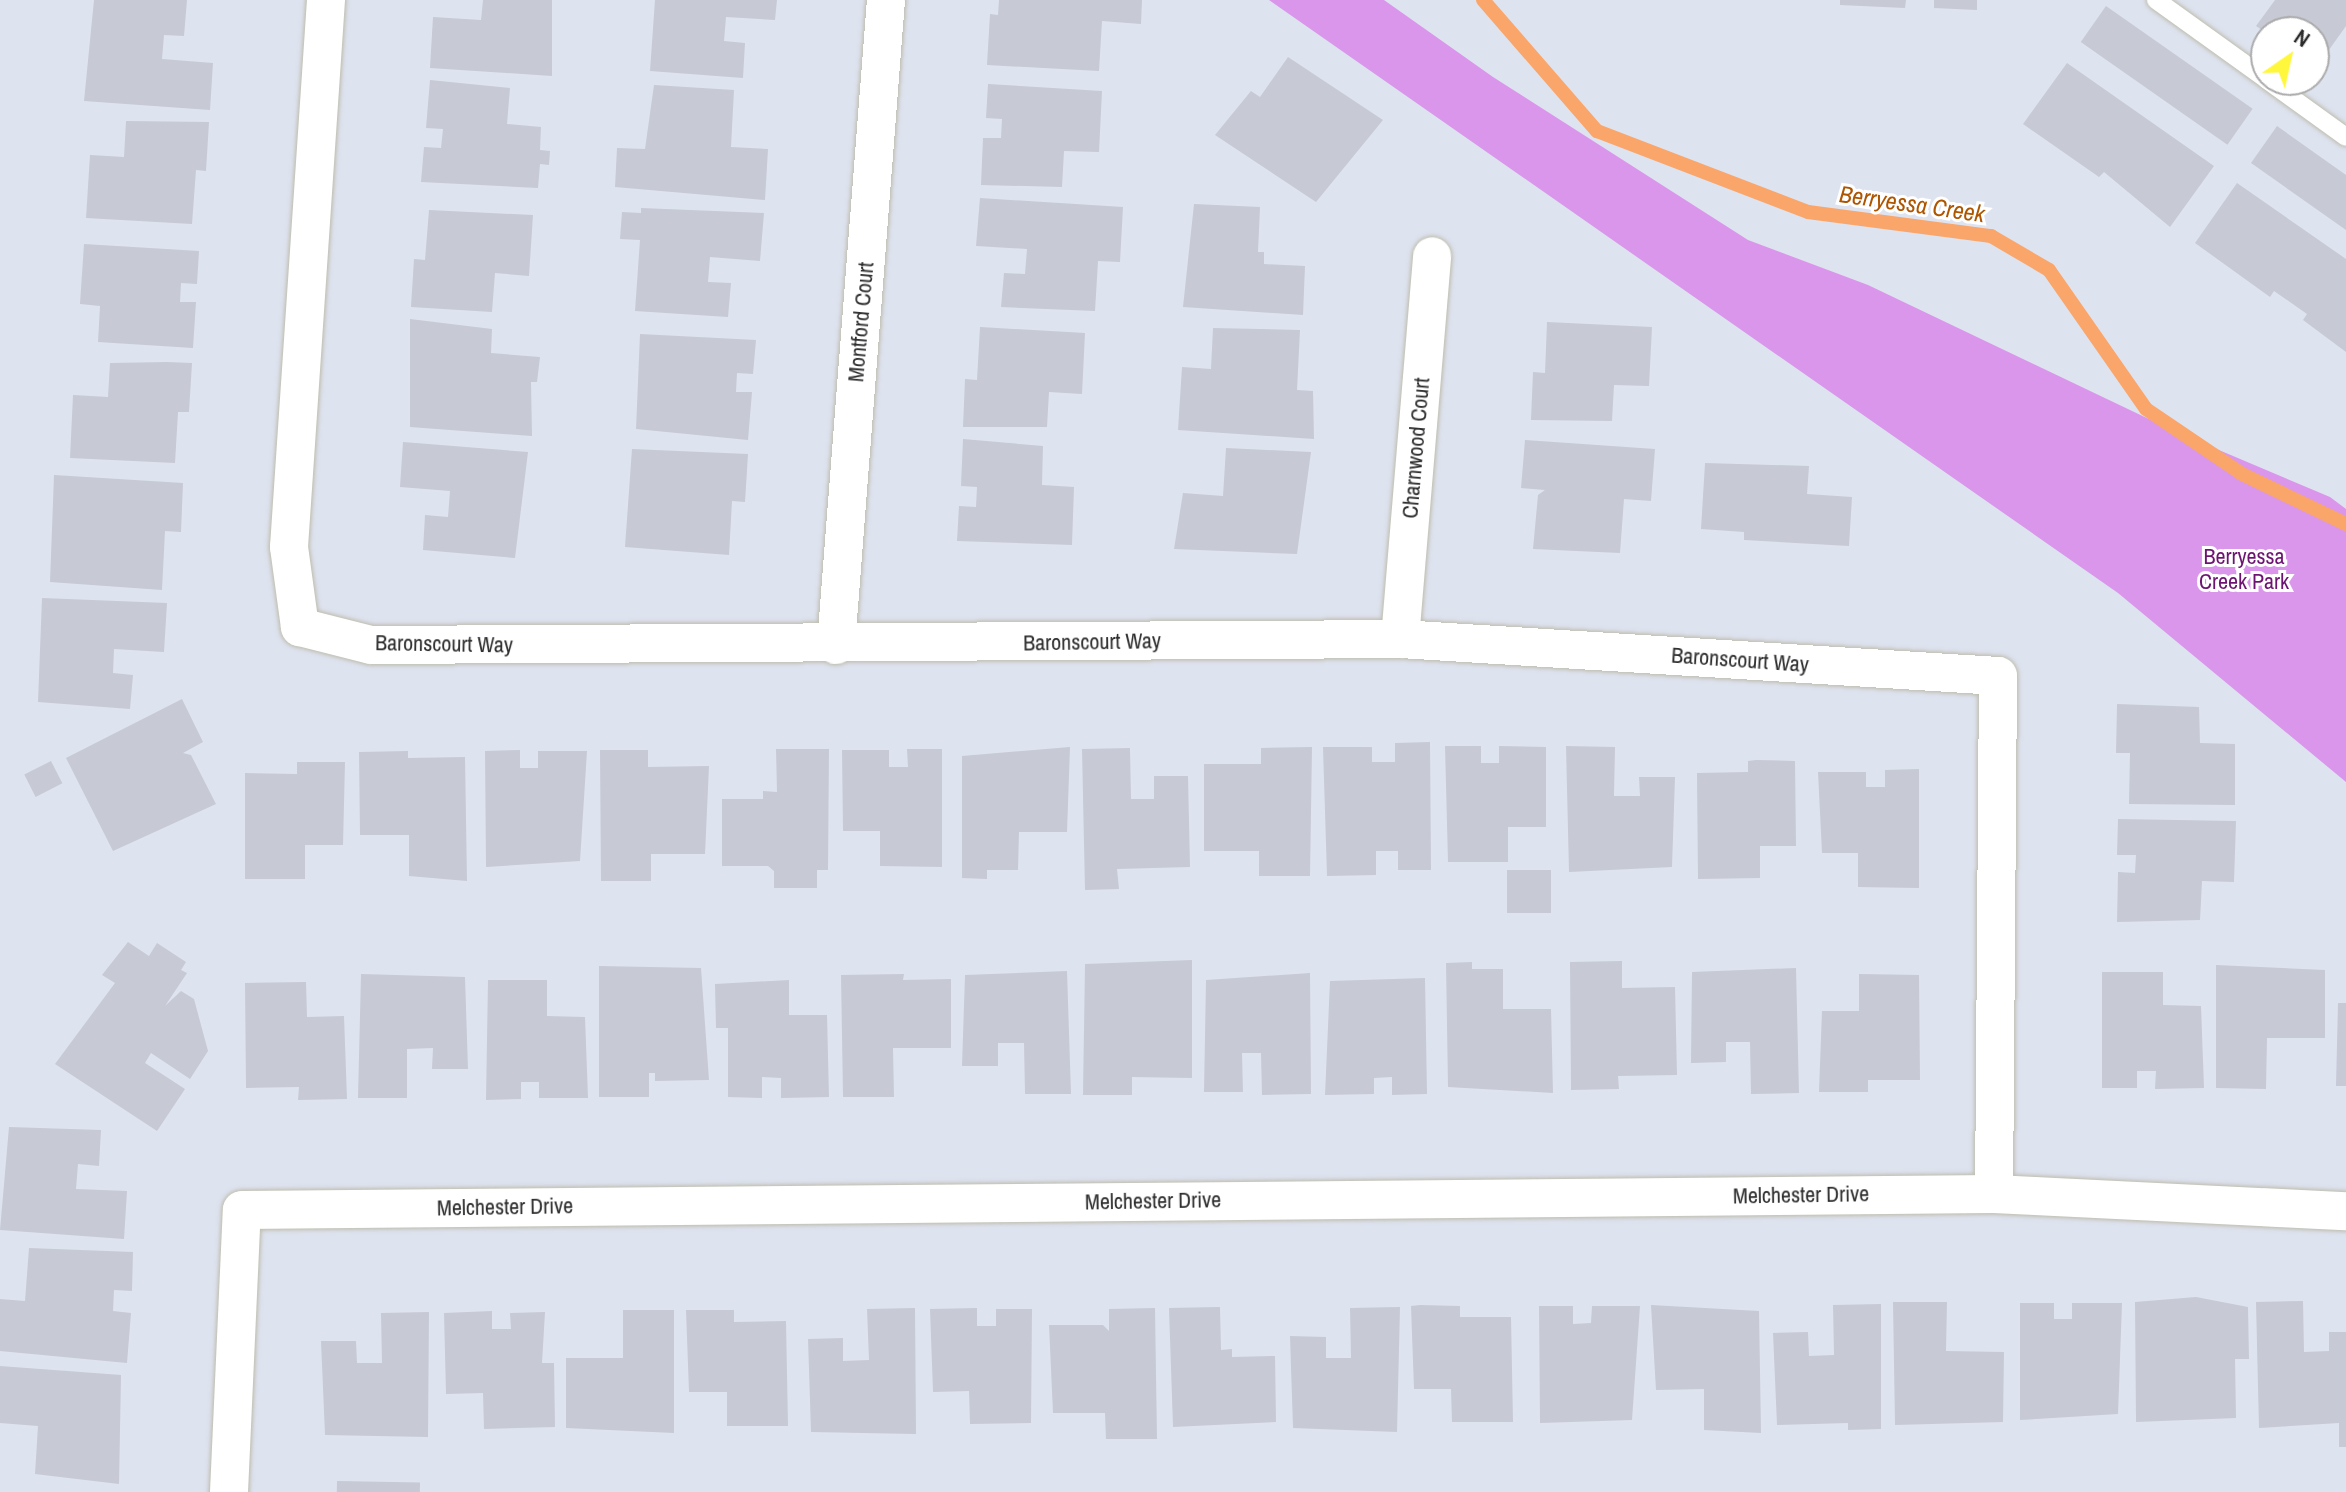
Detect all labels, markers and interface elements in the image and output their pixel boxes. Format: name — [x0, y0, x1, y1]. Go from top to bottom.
north arrow — [2250, 16, 2330, 96]
text: N — [2289, 22, 2316, 54]
water label: Berryessa Creek — [1837, 180, 1987, 228]
street label: Montford Court — [843, 261, 879, 383]
street label: Charnwood Court — [1397, 376, 1435, 520]
park label: Berryessa Creek Park — [2199, 543, 2289, 594]
street label: Baronscourt Way — [1023, 628, 1161, 656]
street label: Baronscourt Way — [375, 630, 513, 658]
street label: Baronscourt Way — [1670, 642, 1810, 678]
street label: Melchester Drive — [1733, 1181, 1869, 1209]
street label: Melchester Drive — [1085, 1187, 1221, 1215]
street label: Melchester Drive — [437, 1193, 573, 1221]

